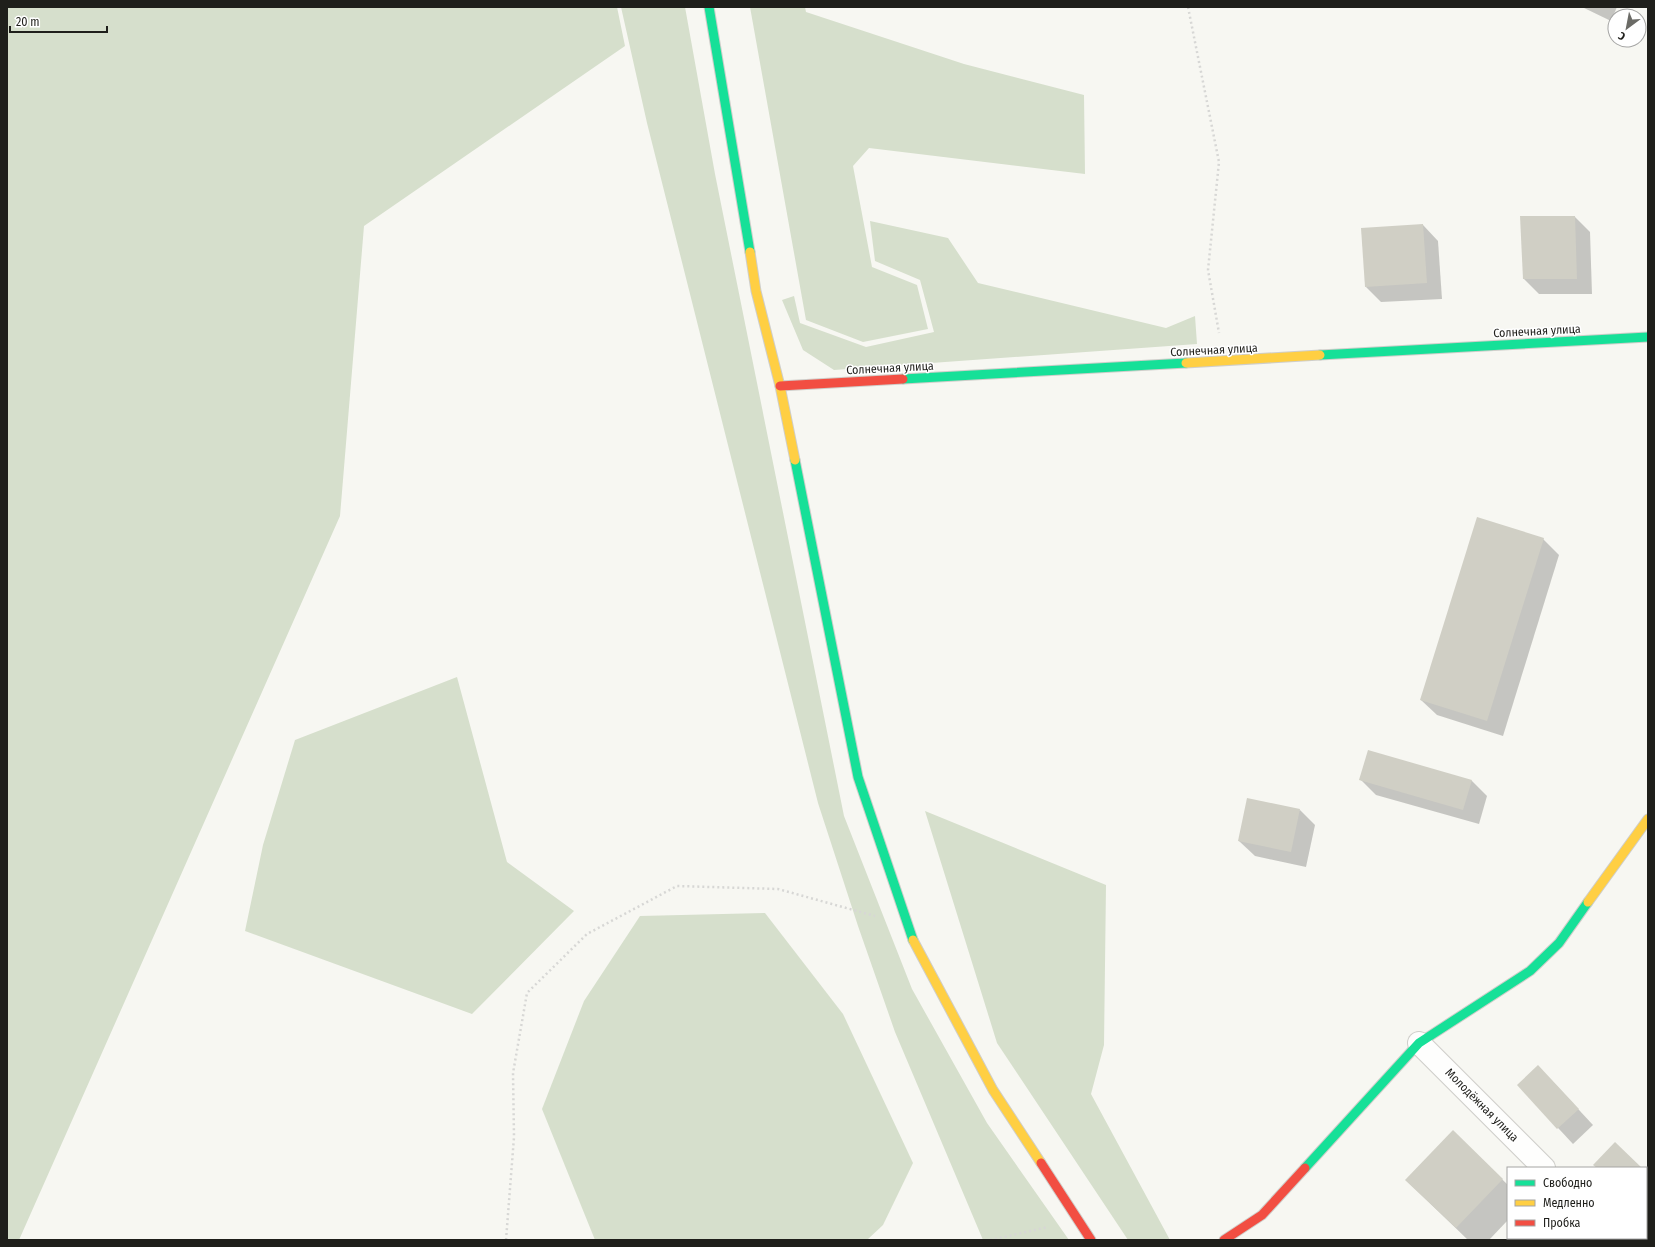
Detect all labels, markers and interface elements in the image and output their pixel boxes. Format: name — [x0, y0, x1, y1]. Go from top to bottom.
scale bar — [10, 8, 107, 34]
north arrow — [1607, 8, 1647, 48]
text: 20 m — [16, 15, 40, 29]
text: С — [1616, 29, 1628, 43]
street label: Солнечная улица — [1493, 322, 1581, 340]
street label: Солнечная улица — [1170, 341, 1258, 359]
street label: Солнечная улица — [846, 359, 934, 377]
street label: Молодёжная улица — [1443, 1066, 1522, 1145]
legend — [1507, 1167, 1647, 1239]
text: Свободно — [1543, 1176, 1592, 1190]
text: Медленно — [1543, 1196, 1595, 1210]
text: Пробка — [1543, 1216, 1581, 1230]

